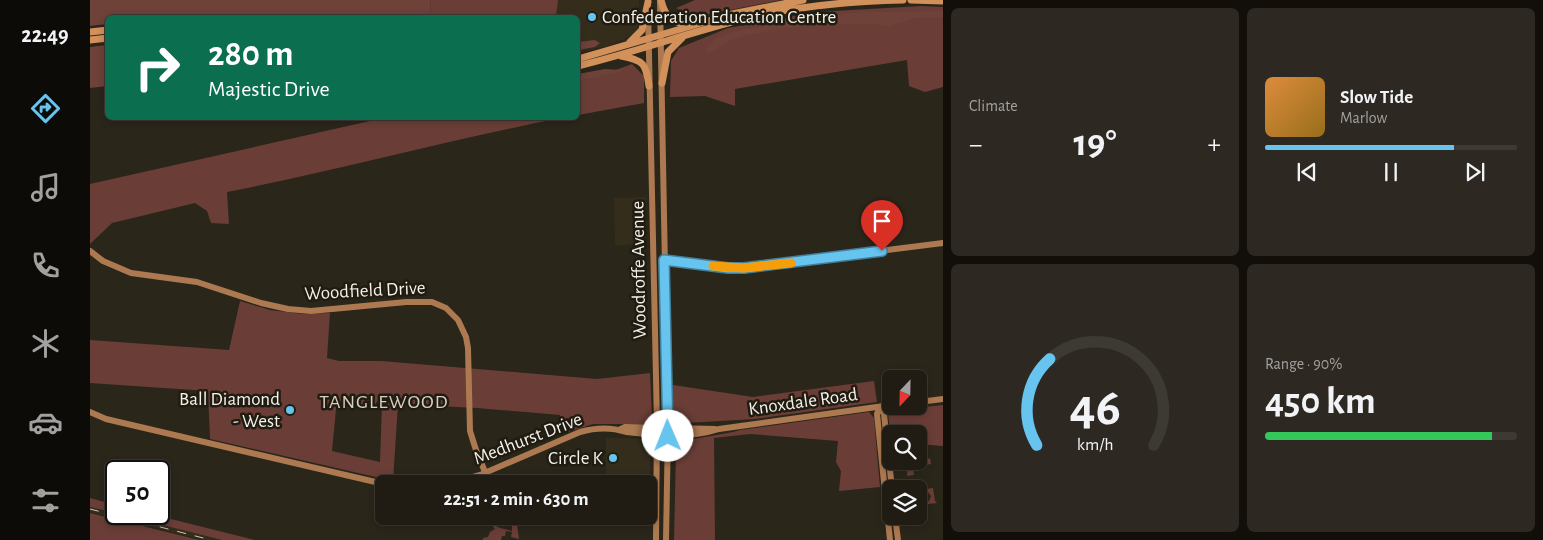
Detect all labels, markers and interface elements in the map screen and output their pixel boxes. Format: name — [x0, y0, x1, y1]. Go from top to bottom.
place label: Confederation Education Centre — [602, 8, 836, 27]
marker: Confederation Education Centre — [586, 11, 598, 23]
text: 22:49 — [21, 24, 69, 46]
icon: right — [125, 35, 190, 100]
text: 280 m — [208, 37, 294, 72]
text: Majestic Drive — [208, 78, 330, 100]
text: Slow Tide — [1340, 88, 1413, 107]
icon: directions — [28, 91, 63, 126]
text: Climate — [969, 98, 1018, 114]
text: Marlow — [1340, 110, 1387, 126]
text: 19° — [1073, 125, 1117, 163]
text: − — [969, 131, 982, 159]
text: + — [1208, 131, 1221, 159]
icon: previous — [1293, 158, 1321, 186]
icon: pause — [1377, 158, 1405, 186]
icon: next — [1461, 158, 1489, 186]
icon: music — [28, 170, 63, 205]
pin — [861, 200, 903, 251]
street label: Woodroffe Avenue — [628, 201, 650, 339]
icon: arrive — [868, 207, 896, 235]
icon: phone — [28, 248, 63, 283]
street label: Woodfield Drive — [304, 278, 426, 304]
icon: climate — [28, 326, 63, 361]
text: Range · 90% — [1265, 356, 1342, 372]
north arrow — [882, 370, 928, 415]
map controls — [882, 370, 927, 525]
text: 46 — [1069, 382, 1121, 434]
text: 450 km — [1265, 383, 1376, 421]
street label: Knoxdale Road — [747, 385, 859, 419]
place label: Ball Diamond - West — [179, 390, 280, 431]
district label: TANGLEWOOD — [319, 392, 449, 412]
marker: Ball Diamond - West — [284, 404, 296, 416]
icon: car — [28, 405, 63, 440]
position arrow — [641, 409, 693, 461]
street label: Medhurst Drive — [471, 410, 585, 468]
button: search — [882, 425, 927, 470]
text: km/h — [1077, 436, 1113, 454]
place label: Circle K — [548, 449, 604, 468]
marker: Circle K — [607, 452, 619, 464]
speed limit sign: 50 — [105, 460, 170, 525]
button: layers — [882, 480, 927, 525]
icon: filters — [28, 483, 63, 518]
text: 22:51 · 2 min · 630 m — [443, 490, 589, 509]

